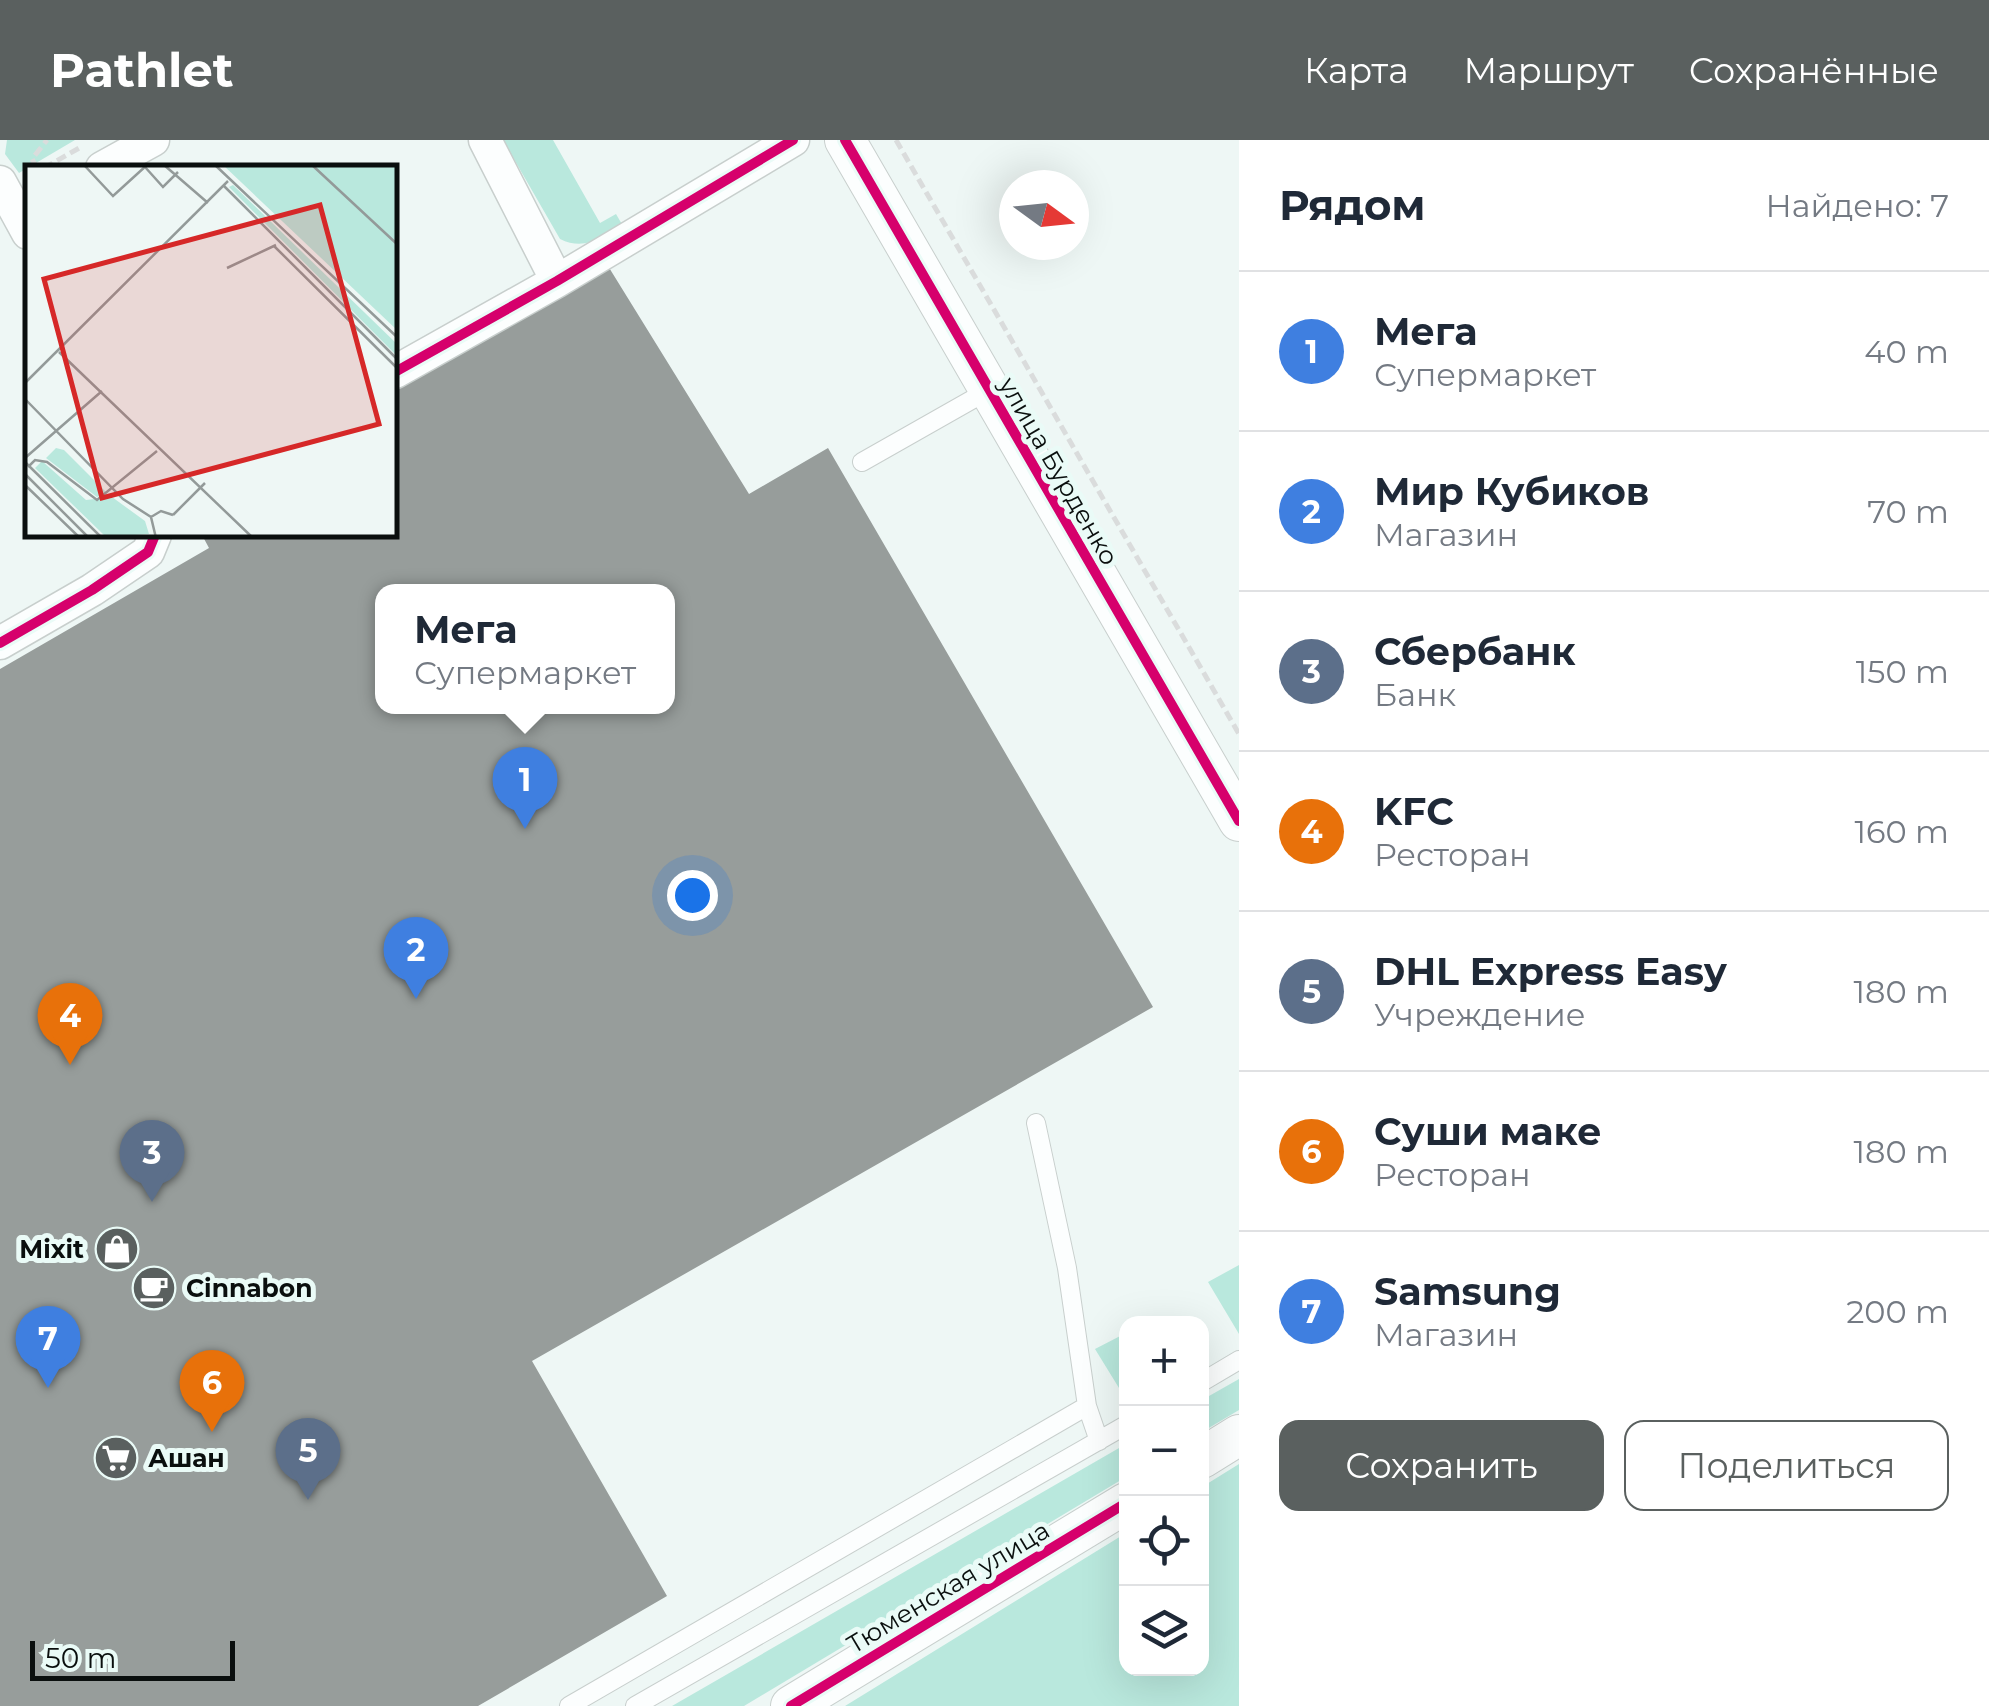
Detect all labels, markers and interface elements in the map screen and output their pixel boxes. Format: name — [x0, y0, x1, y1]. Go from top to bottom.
text: Pathlet — [50, 41, 234, 99]
text: Карта — [1304, 49, 1409, 92]
text: Маршрут — [1464, 49, 1634, 92]
text: Сохранённые — [1689, 49, 1939, 92]
inset map — [25, 165, 398, 538]
north arrow — [999, 170, 1089, 260]
text: Рядом — [1279, 179, 1426, 231]
text: Найдено: 7 — [1765, 186, 1949, 225]
text: Мега — [1374, 308, 1478, 355]
text: 1 — [1305, 332, 1318, 371]
text: 40 m — [1864, 332, 1949, 371]
text: Супермаркет — [1374, 355, 1596, 394]
street label: улица Бурденко — [993, 371, 1125, 570]
text: Мир Кубиков — [1374, 468, 1649, 515]
text: 2 — [1302, 492, 1321, 531]
text: 70 m — [1867, 492, 1949, 531]
text: Магазин — [1374, 515, 1518, 554]
popup — [375, 584, 675, 714]
text: Мега — [414, 606, 517, 653]
text: Сбербанк — [1374, 628, 1576, 675]
text: 3 — [1302, 652, 1321, 691]
text: 150 m — [1856, 652, 1949, 691]
text: Супермаркет — [414, 653, 636, 692]
text: Банк — [1374, 675, 1456, 714]
pin: 1 — [492, 746, 558, 829]
text: KFC — [1374, 788, 1454, 835]
text: 4 — [1300, 812, 1323, 851]
text: 160 m — [1854, 812, 1949, 851]
text: Ресторан — [1374, 835, 1531, 874]
your location — [667, 870, 718, 921]
pin: 2 — [384, 916, 448, 999]
text: DHL Express Easy — [1374, 948, 1727, 995]
text: 5 — [1302, 972, 1321, 1011]
text: 180 m — [1854, 972, 1949, 1011]
pin: 4 — [38, 982, 102, 1065]
text: Учреждение — [1374, 995, 1586, 1034]
text: Суши маке — [1374, 1108, 1602, 1155]
pin: 3 — [120, 1120, 184, 1202]
text: 6 — [1301, 1132, 1322, 1171]
text: 180 m — [1854, 1132, 1949, 1171]
text: Ресторан — [1374, 1155, 1531, 1194]
shop icon: Mixit — [94, 1226, 140, 1272]
place label: Mixit — [19, 1234, 84, 1264]
cafe icon: Cinnabon — [131, 1265, 177, 1311]
text: Samsung — [1374, 1268, 1561, 1315]
place label: Cinnabon — [186, 1273, 313, 1303]
text: 7 — [1302, 1292, 1321, 1331]
text: 200 m — [1846, 1292, 1949, 1331]
pin: 7 — [15, 1306, 80, 1388]
text: Магазин — [1374, 1315, 1518, 1354]
map controls — [1119, 1316, 1209, 1676]
button: + — [1119, 1316, 1209, 1406]
pin: 6 — [180, 1350, 244, 1432]
button: − — [1119, 1406, 1209, 1496]
pin: 5 — [276, 1418, 340, 1500]
button: Сохранить — [1279, 1420, 1604, 1511]
button: Поделиться — [1624, 1420, 1949, 1511]
supermarket icon: Ашан — [93, 1435, 139, 1481]
place label: Ашан — [148, 1443, 225, 1473]
button: locate — [1119, 1496, 1209, 1586]
street label: Тюменская улица — [841, 1515, 1055, 1659]
button: layers — [1119, 1586, 1209, 1676]
scale bar — [30, 1636, 235, 1680]
text: 50 m — [45, 1641, 116, 1675]

